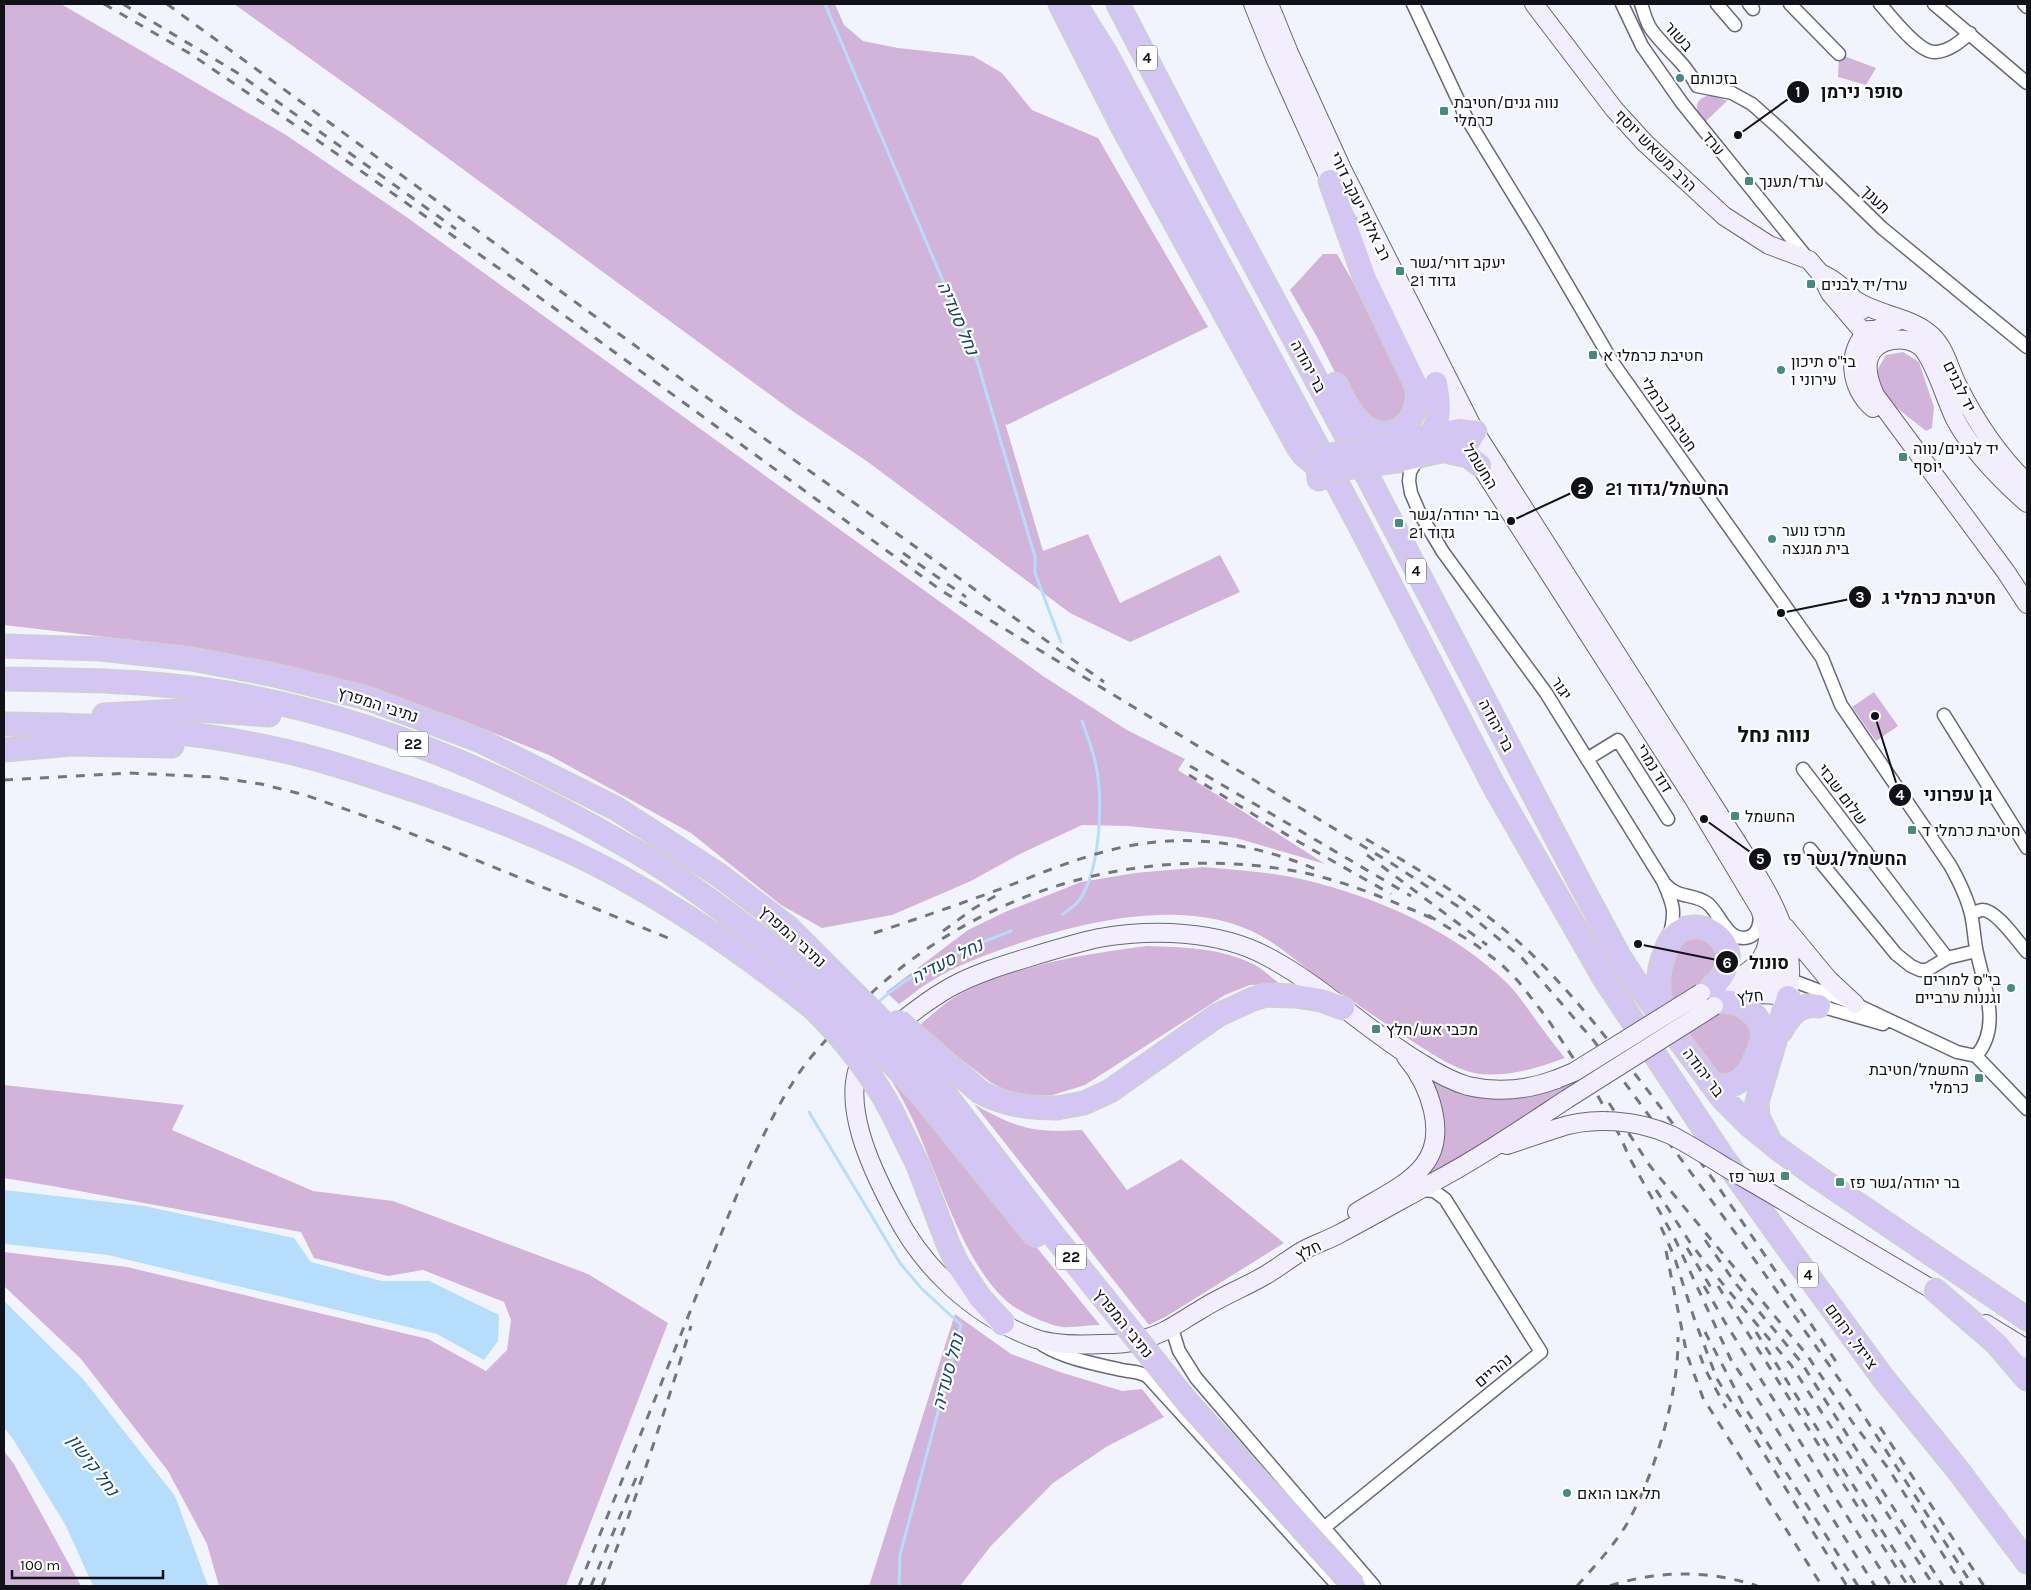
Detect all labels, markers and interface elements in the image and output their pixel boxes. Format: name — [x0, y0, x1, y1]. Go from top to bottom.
street label: בשור — [1660, 17, 1697, 56]
road number: 4 — [1137, 46, 1157, 70]
place label: בזכותם — [1690, 69, 1738, 88]
marker: בזכותם — [1674, 72, 1686, 84]
callout: סופר נירמן — [1785, 75, 1913, 108]
text: סופר נירמן — [1821, 81, 1903, 103]
text: 1 — [1795, 83, 1801, 101]
place label: נווה גנים/חטיבת כרמלי — [1454, 93, 1559, 130]
marker: נווה גנים/חטיבת כרמלי — [1438, 105, 1450, 117]
street label: הרב משאש יוסף — [1611, 105, 1701, 195]
street label: ערד — [1698, 127, 1729, 159]
street label: רב אלוף יעקב דורי — [1326, 149, 1395, 264]
place label: ערד/תענך — [1759, 172, 1824, 191]
marker: ערד/תענך — [1743, 175, 1755, 187]
street label: תענך — [1857, 181, 1894, 218]
place label: יעקב דורי/גשר גדוד 21 — [1410, 253, 1506, 290]
marker: יעקב דורי/גשר גדוד 21 — [1394, 265, 1406, 277]
place label: ערד/יד לבנים — [1821, 275, 1908, 294]
water label: נחל סעדיה — [933, 278, 984, 359]
marker: ערד/יד לבנים — [1805, 278, 1817, 290]
street label: בר יהודה — [1287, 337, 1331, 396]
place label: חטיבת כרמלי א — [1603, 346, 1703, 365]
marker: חטיבת כרמלי א — [1587, 349, 1599, 361]
place label: בי"ס תיכון עירוני ו — [1791, 352, 1856, 389]
street label: יד לבנים — [1939, 358, 1980, 415]
marker: בי"ס תיכון עירוני ו — [1775, 364, 1787, 376]
street label: חטיבת כרמלי — [1636, 373, 1701, 455]
place label: יד לבנים/נווה יוסף — [1913, 439, 1999, 476]
street label: החשמל — [1459, 440, 1502, 493]
marker: יד לבנים/נווה יוסף — [1897, 451, 1909, 463]
callout: החשמל/גדוד 21 — [1570, 472, 1739, 505]
text: החשמל/גדוד 21 — [1605, 478, 1729, 500]
text: 2 — [1577, 480, 1587, 498]
place label: בר יהודה/גשר גדוד 21 — [1409, 505, 1500, 542]
marker: בר יהודה/גשר גדוד 21 — [1393, 517, 1405, 529]
place label: מרכז נוער בית מגנצה — [1782, 521, 1850, 558]
marker: מרכז נוער בית מגנצה — [1766, 533, 1778, 545]
road number: 4 — [1406, 558, 1426, 584]
callout: חטיבת כרמלי ג — [1847, 581, 2006, 614]
text: חטיבת כרמלי ג — [1882, 587, 1996, 609]
text: 3 — [1855, 588, 1865, 606]
street label: יגור — [1547, 673, 1576, 703]
street label: נתיבי המפרץ — [335, 683, 421, 726]
street label: בר יהודה — [1475, 696, 1519, 755]
district label: נווה נחל — [1738, 723, 1811, 747]
road number: 22 — [398, 732, 428, 756]
street label: דוד נמרי — [1632, 740, 1677, 796]
street label: שלום שבזי — [1814, 760, 1872, 828]
callout: גן עפרוני — [1888, 779, 2002, 812]
text: גן עפרוני — [1923, 784, 1993, 806]
text: 4 — [1896, 786, 1905, 804]
place label: החשמל — [1745, 807, 1795, 826]
marker: החשמל — [1729, 810, 1741, 822]
place label: חטיבת כרמלי ד — [1922, 821, 2020, 840]
marker: חטיבת כרמלי ד — [1906, 824, 1918, 836]
callout: החשמל/גשר פז — [1748, 842, 1917, 875]
text: החשמל/גשר פז — [1783, 848, 1907, 870]
text: 5 — [1756, 850, 1765, 868]
street label: נתיבי המפרץ — [755, 901, 830, 971]
water label: נחל סעדיה — [907, 933, 988, 988]
callout: סונול — [1714, 946, 1799, 979]
text: סונול — [1749, 952, 1789, 974]
text: 6 — [1722, 954, 1732, 972]
place label: בי"ס למורים וגננות ערביים — [1915, 970, 2002, 1007]
marker: בי"ס למורים וגננות ערביים — [2005, 982, 2017, 994]
street label: חלץ — [1736, 986, 1764, 1007]
place label: מכבי אש/חלץ — [1386, 1020, 1478, 1039]
marker: מכבי אש/חלץ — [1370, 1023, 1382, 1035]
street label: בר יהודה — [1679, 1044, 1729, 1101]
place label: החשמל/חטיבת כרמלי — [1869, 1060, 1969, 1097]
marker: החשמל/חטיבת כרמלי — [1973, 1072, 1985, 1084]
place label: גשר פז — [1729, 1167, 1775, 1186]
marker: גשר פז — [1779, 1170, 1791, 1182]
place label: בר יהודה/גשר פז — [1850, 1173, 1960, 1192]
marker: בר יהודה/גשר פז — [1834, 1176, 1846, 1188]
street label: חלץ — [1292, 1236, 1324, 1265]
road number: 22 — [1056, 1244, 1086, 1270]
road number: 4 — [1798, 1262, 1818, 1288]
street label: נתיבי המפרץ — [1090, 1285, 1157, 1362]
street label: צייזל, ירוחם — [1821, 1300, 1882, 1373]
water label: נחל סעדיה — [927, 1330, 969, 1412]
street label: נהריים — [1471, 1350, 1516, 1391]
water label: נחל קישון — [63, 1430, 124, 1502]
place label: תל אבו הואם — [1577, 1484, 1661, 1503]
marker: תל אבו הואם — [1561, 1487, 1573, 1499]
scale bar — [12, 1548, 164, 1580]
text: 100 m — [20, 1556, 60, 1574]

